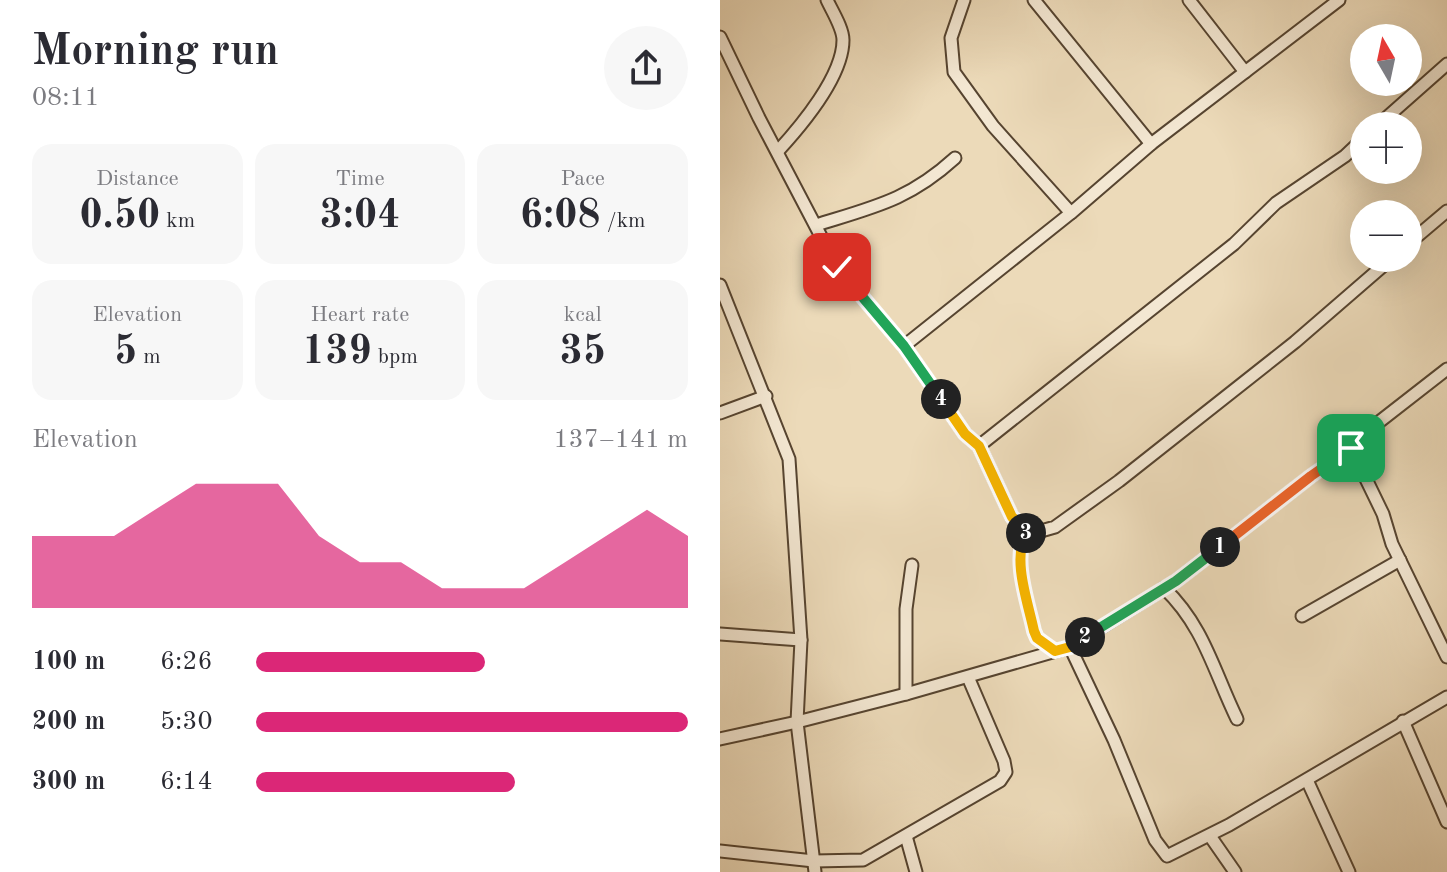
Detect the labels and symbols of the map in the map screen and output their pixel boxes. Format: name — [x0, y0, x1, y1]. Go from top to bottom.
north arrow — [1350, 24, 1422, 96]
pin — [803, 233, 871, 301]
pin: 4 — [921, 379, 961, 419]
pin — [1317, 414, 1385, 482]
pin: 3 — [1006, 513, 1046, 553]
pin: 1 — [1200, 527, 1240, 567]
pin: 2 — [1065, 617, 1105, 657]

